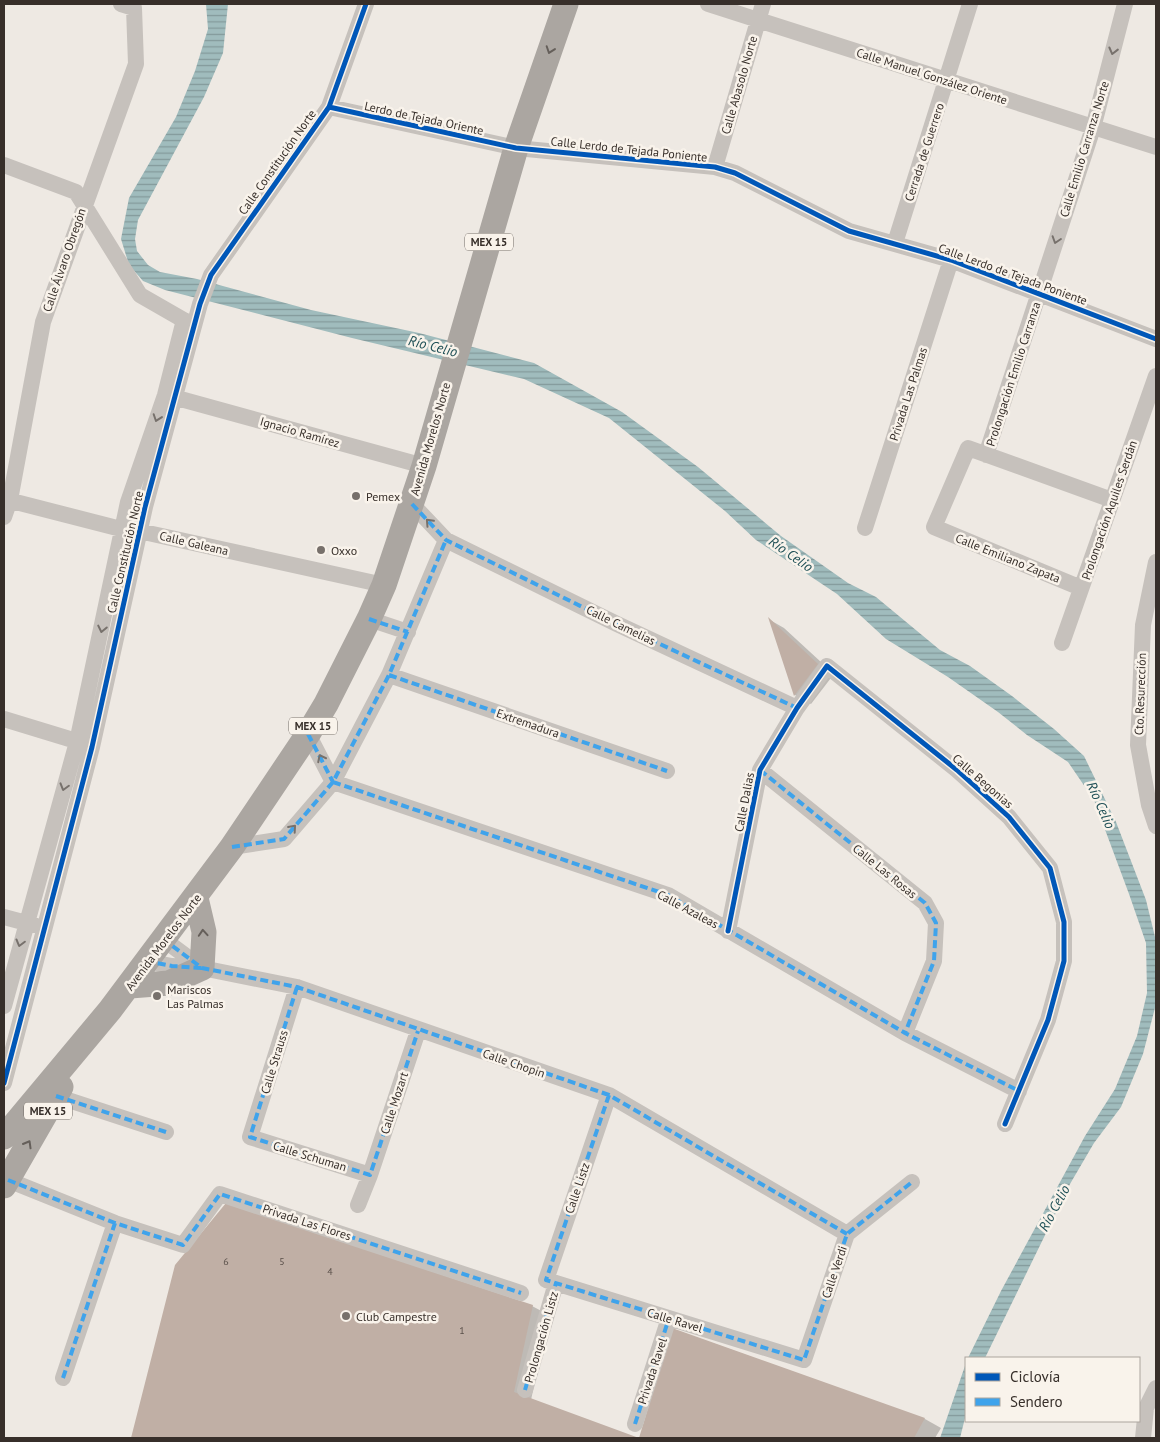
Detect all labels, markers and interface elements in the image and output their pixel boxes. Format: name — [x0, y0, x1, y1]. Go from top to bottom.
street label: Calle Abasolo Norte — [718, 34, 760, 136]
street label: Calle Manuel González Oriente — [855, 44, 1009, 108]
one-way arrow — [546, 45, 556, 54]
one-way arrow — [1108, 46, 1118, 54]
street label: Calle Emilio Carranza Norte — [1056, 79, 1112, 219]
street label: Lerdo de Tejada Oriente — [363, 98, 485, 138]
street label: Cerrada de Guerrero — [901, 101, 947, 203]
street label: Calle Constitución Norte — [235, 106, 319, 218]
street label: Calle Lerdo de Tejada Poniente — [550, 133, 708, 165]
street label: Calle Álvaro Obregón — [39, 206, 89, 314]
road number: MEX 15 — [465, 233, 513, 250]
one-way arrow — [1052, 236, 1062, 244]
street label: Calle Lerdo de Tejada Poniente — [937, 240, 1089, 308]
street label: Prolongación Emilio Carranza — [983, 300, 1043, 448]
water label: Río Celio — [407, 331, 459, 361]
street label: Privada Las Palmas — [886, 345, 930, 443]
street label: Avenida Morelos Norte — [407, 381, 453, 497]
one-way arrow — [153, 413, 163, 421]
street label: Ignacio Ramírez — [258, 413, 342, 451]
street label: Prolongación Aquiles Serdán — [1078, 438, 1140, 582]
street label: Calle Constitución Norte — [104, 489, 146, 615]
place label: Pemex — [366, 489, 400, 504]
marker: Pemex — [350, 490, 362, 502]
one-way arrow — [426, 518, 435, 527]
street label: Calle Galeana — [158, 528, 230, 558]
street label: Calle Emiliano Zapata — [953, 530, 1063, 586]
water label: Río Celio — [765, 532, 817, 576]
place label: Oxxo — [331, 543, 357, 558]
marker: Oxxo — [315, 544, 327, 556]
street label: Calle Camelias — [584, 602, 658, 648]
one-way arrow — [97, 624, 108, 633]
street label: Cto. Resurección — [1131, 653, 1149, 735]
street label: Extremadura — [495, 705, 561, 741]
road number: MEX 15 — [289, 718, 337, 734]
street label: Calle Begonias — [950, 751, 1016, 811]
one-way arrow — [317, 754, 327, 763]
street label: Calle Dalias — [731, 771, 757, 833]
water label: Río Celio — [1083, 779, 1119, 832]
one-way arrow — [60, 782, 70, 790]
one-way arrow — [287, 825, 296, 834]
street label: Calle Las Rosas — [850, 841, 920, 901]
street label: Calle Azaleas — [655, 887, 721, 931]
street label: Avenida Morelos Norte — [122, 891, 204, 993]
one-way arrow — [198, 929, 209, 937]
one-way arrow — [15, 939, 26, 948]
place label: Mariscos Las Palmas — [167, 982, 224, 1011]
marker: Mariscos Las Palmas — [151, 990, 163, 1002]
street label: Calle Strauss — [257, 1028, 291, 1096]
street label: Calle Chopin — [481, 1045, 547, 1081]
street label: Calle Mozart — [377, 1070, 411, 1136]
road number: MEX 15 — [24, 1102, 72, 1120]
street label: Calle Schuman — [271, 1138, 349, 1174]
one-way arrow — [22, 1140, 32, 1149]
street label: Calle Listz — [561, 1161, 593, 1215]
water label: Río Celio — [1034, 1182, 1074, 1234]
street label: Privada Las Flores — [261, 1201, 353, 1243]
street label: Calle Verdi — [818, 1244, 850, 1300]
house number: 6 — [223, 1255, 229, 1268]
house number: 5 — [279, 1255, 285, 1268]
house number: 4 — [327, 1265, 333, 1278]
street label: Prolongación Listz — [521, 1290, 561, 1384]
street label: Calle Ravel — [645, 1304, 705, 1336]
place label: Club Campestre — [356, 1309, 437, 1324]
marker: Club Campestre — [340, 1310, 352, 1322]
house number: 1 — [459, 1324, 465, 1337]
street label: Privada Ravel — [634, 1335, 670, 1406]
legend — [965, 1357, 1140, 1422]
text: Ciclovía — [1010, 1367, 1060, 1386]
text: Sendero — [1010, 1392, 1063, 1411]

